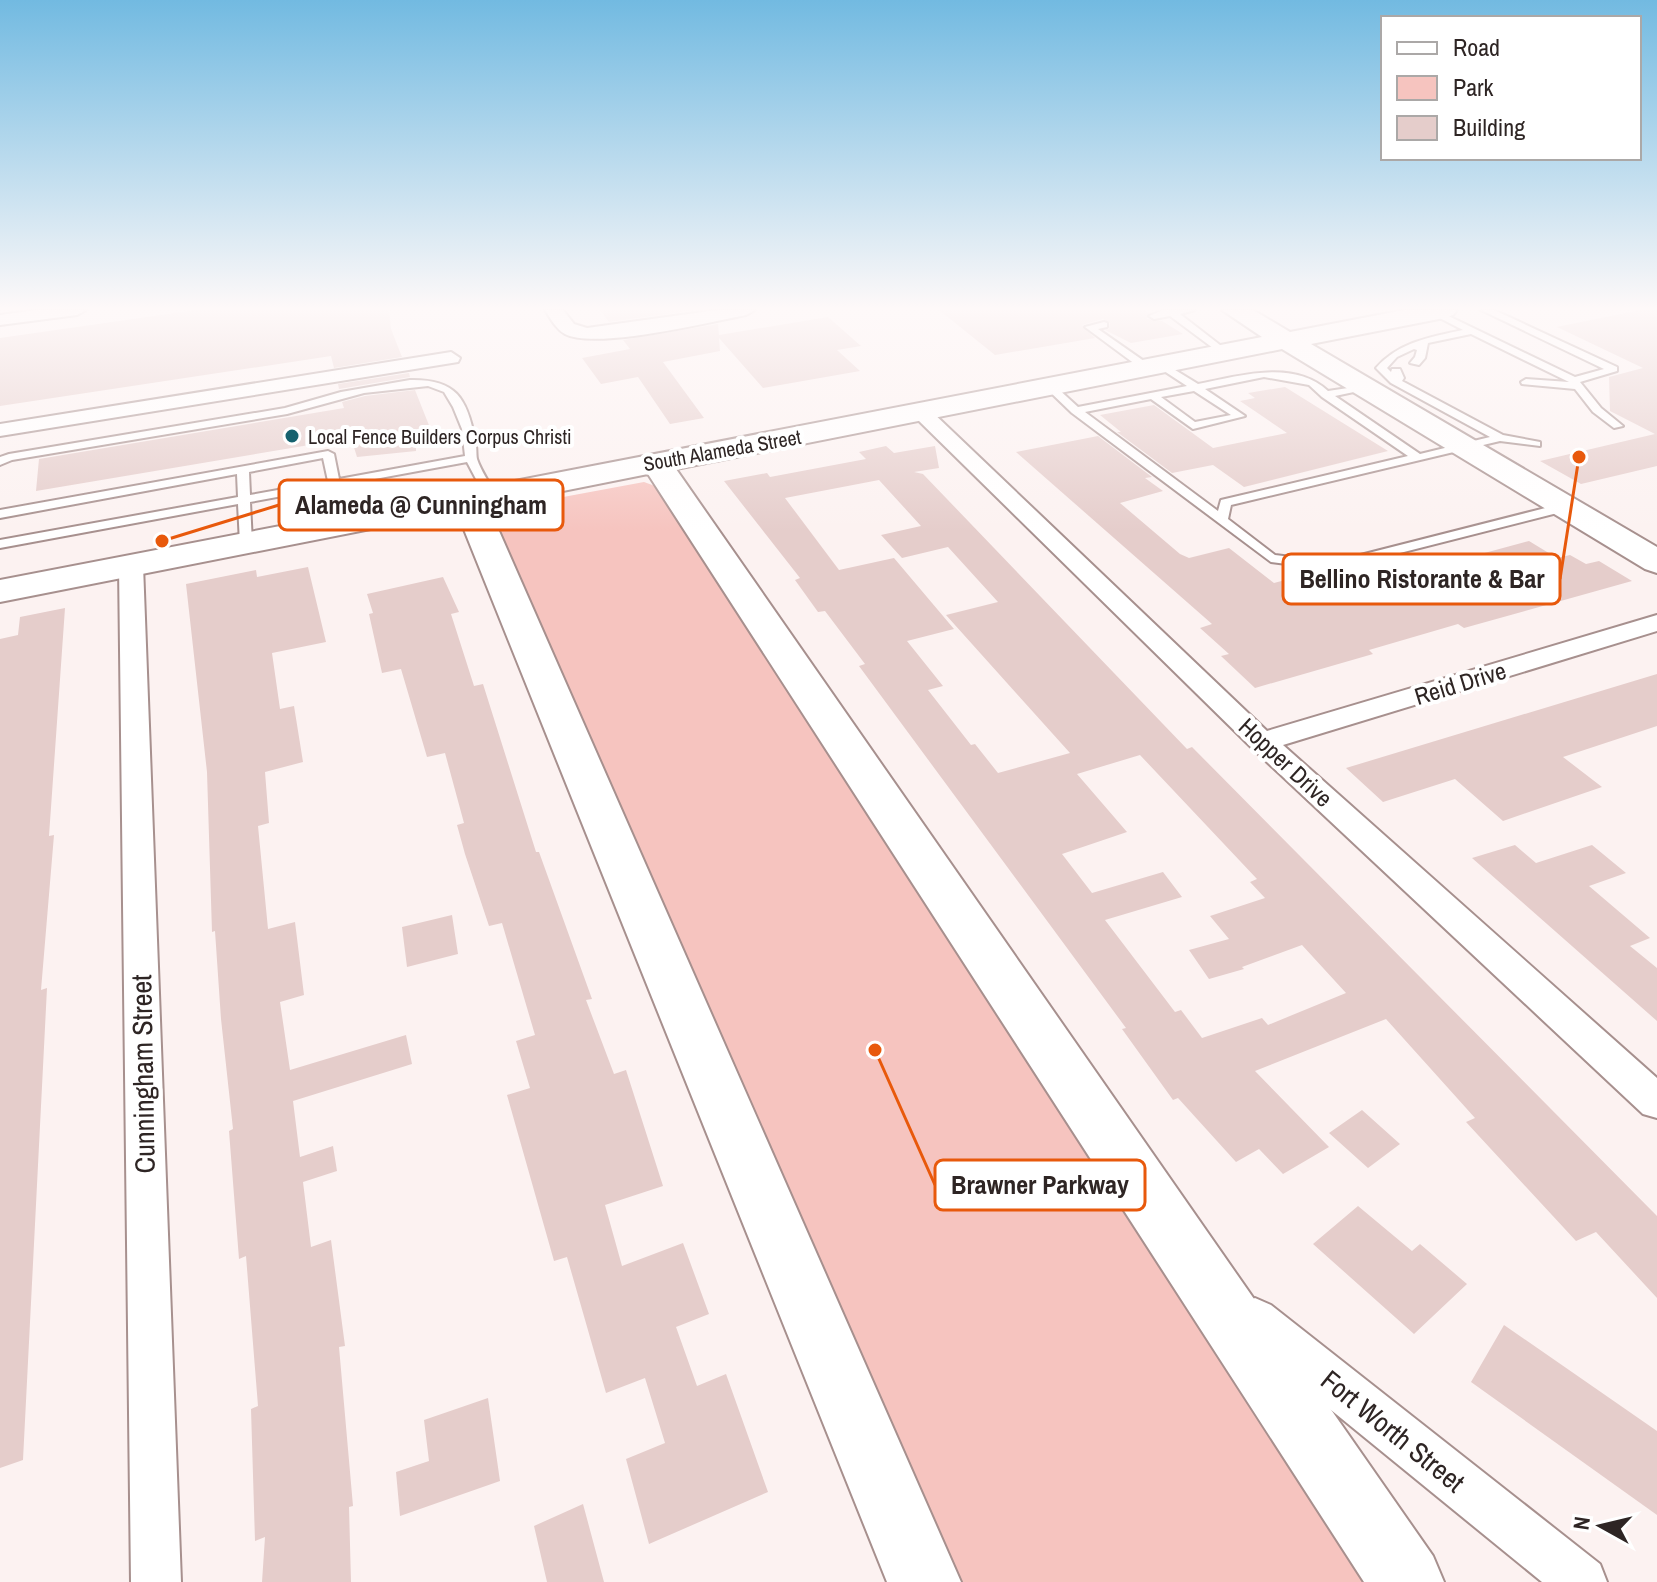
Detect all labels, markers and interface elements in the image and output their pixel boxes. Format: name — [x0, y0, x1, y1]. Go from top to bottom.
legend — [1381, 16, 1641, 160]
text: Road — [1453, 31, 1500, 63]
text: Park — [1453, 71, 1494, 103]
text: Building — [1453, 111, 1525, 143]
place label: Local Fence Builders Corpus Christi — [308, 423, 572, 450]
street label: South Alameda Street — [641, 423, 803, 477]
marker: Local Fence Builders Corpus Christi — [283, 427, 301, 445]
callout: Alameda @ Cunningham — [279, 480, 563, 530]
text: Alameda @ Cunningham — [295, 487, 547, 522]
callout: Bellino Ristorante & Bar — [1283, 554, 1560, 604]
text: Bellino Ristorante & Bar — [1299, 561, 1545, 596]
street label: Reid Drive — [1410, 654, 1510, 712]
street label: Hopper Drive — [1232, 710, 1340, 814]
street label: Cunningham Street — [122, 974, 164, 1174]
callout: Brawner Parkway — [935, 1160, 1145, 1210]
text: Brawner Parkway — [951, 1167, 1129, 1202]
street label: Fort Worth Street — [1313, 1361, 1473, 1501]
north arrow — [1561, 1486, 1641, 1566]
text: N — [1565, 1515, 1597, 1532]

